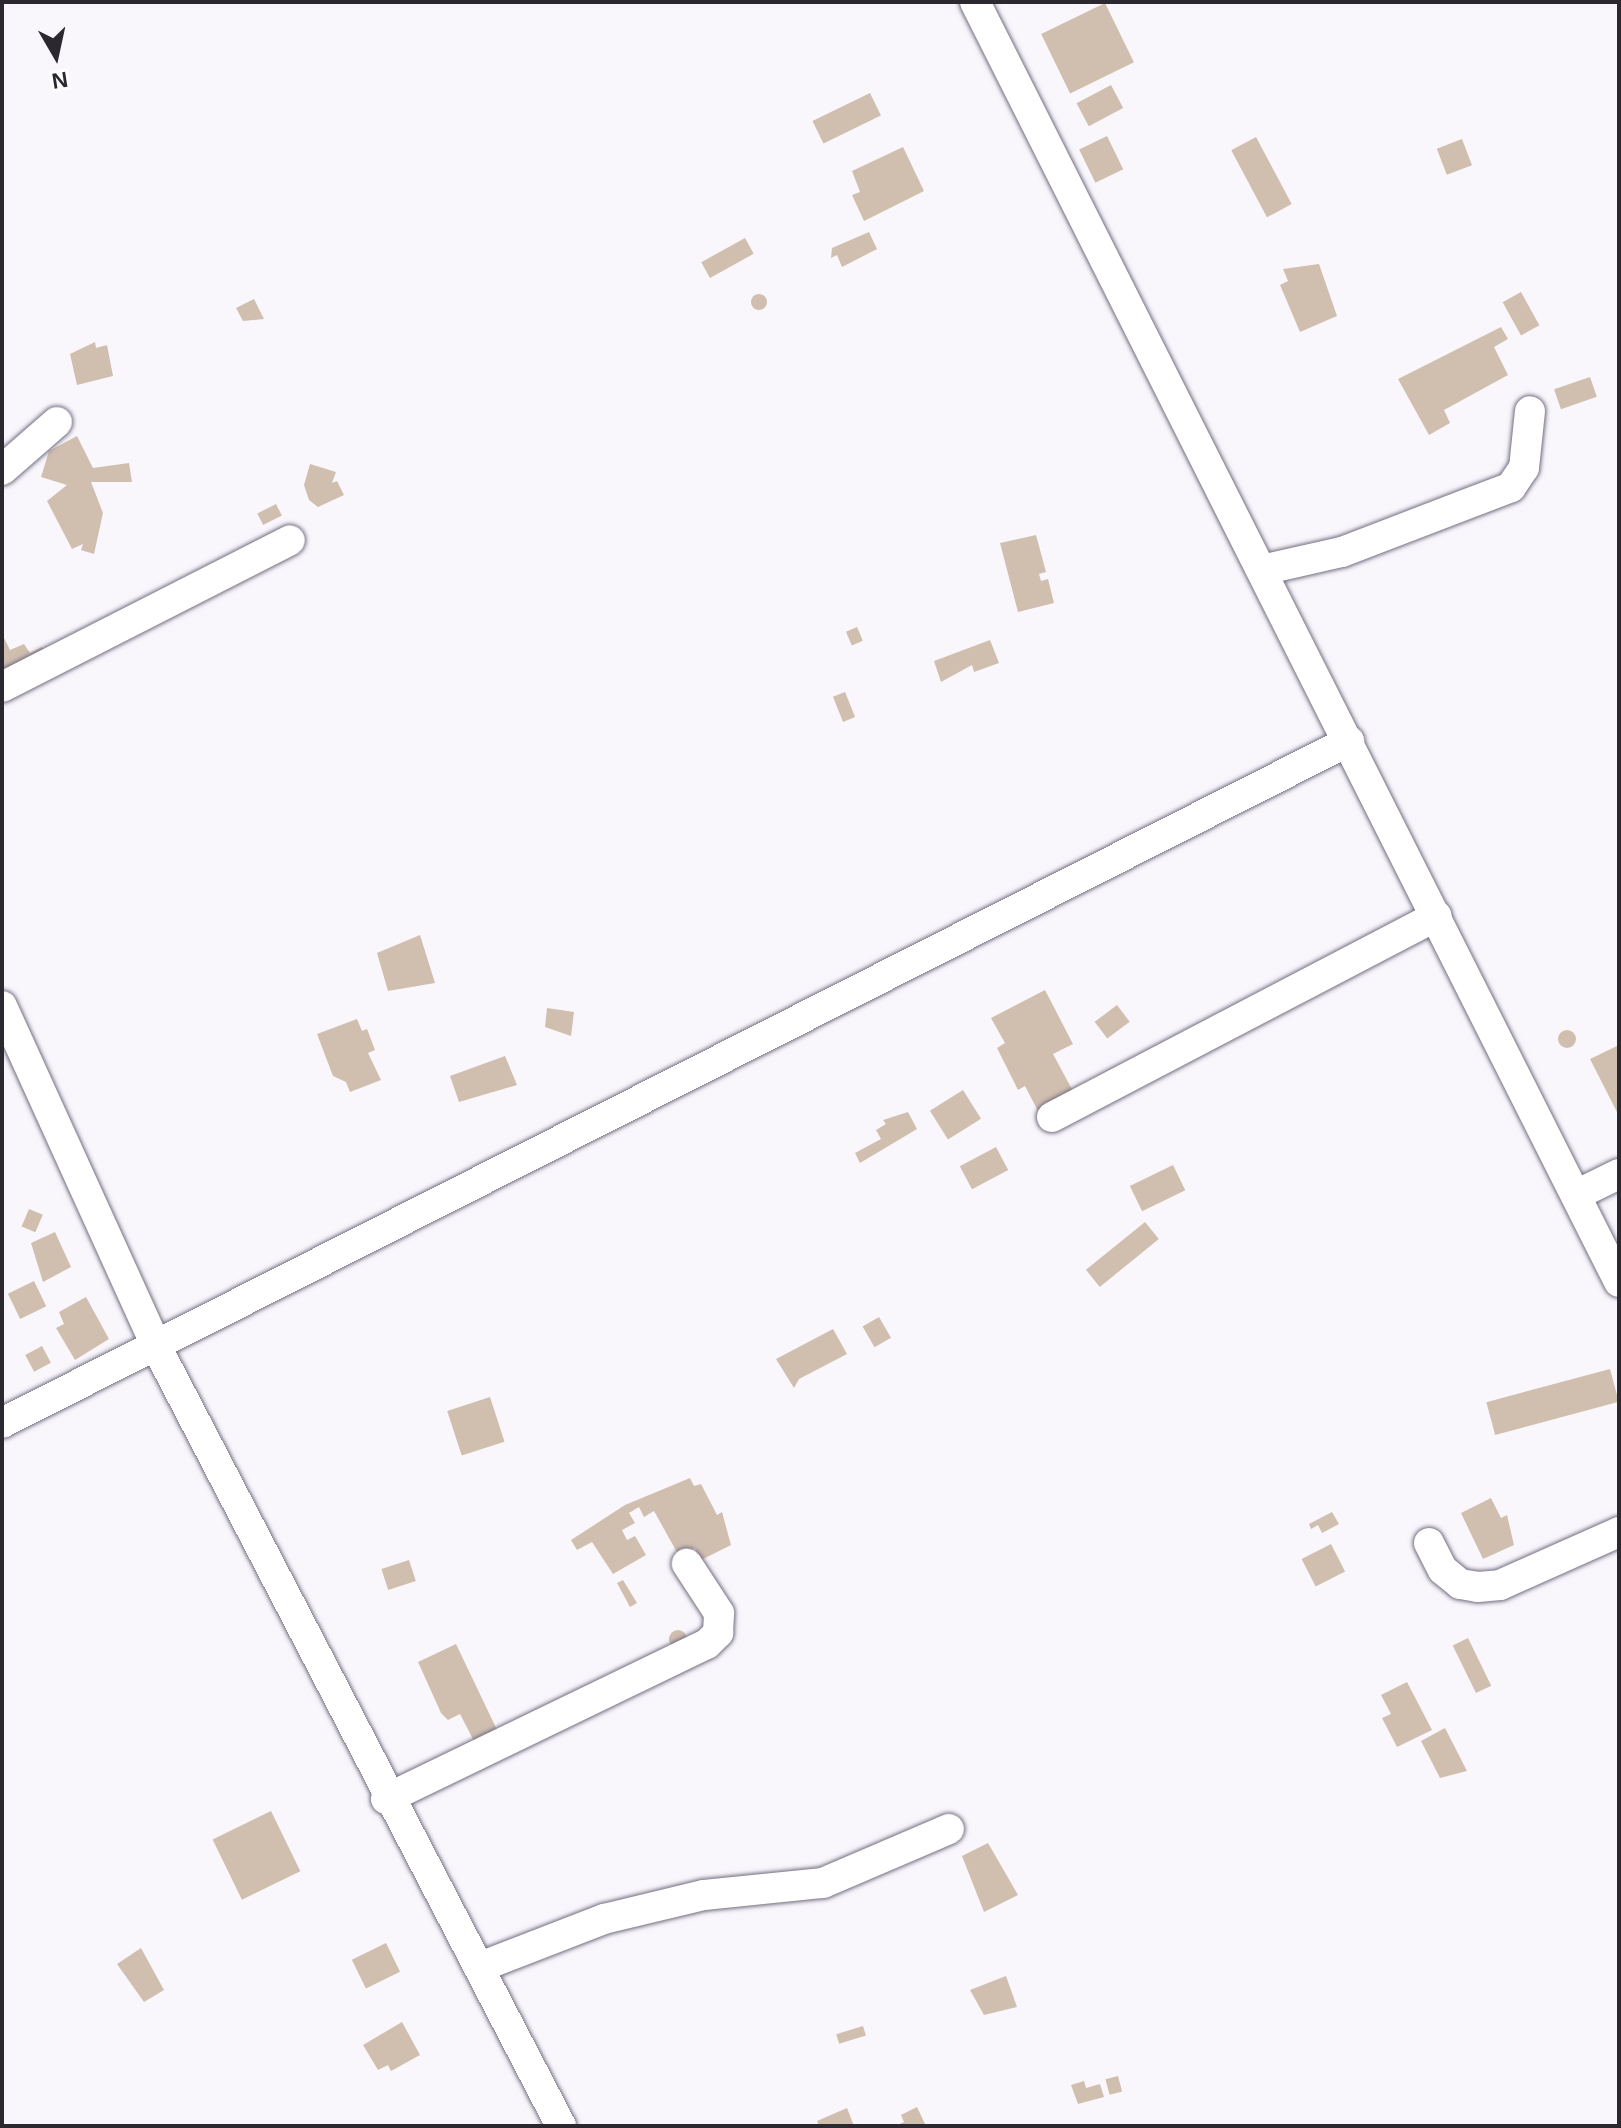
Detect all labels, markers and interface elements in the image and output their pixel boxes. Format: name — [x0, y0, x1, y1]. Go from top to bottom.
north arrow — [16, 16, 96, 96]
text: N — [50, 67, 70, 94]

